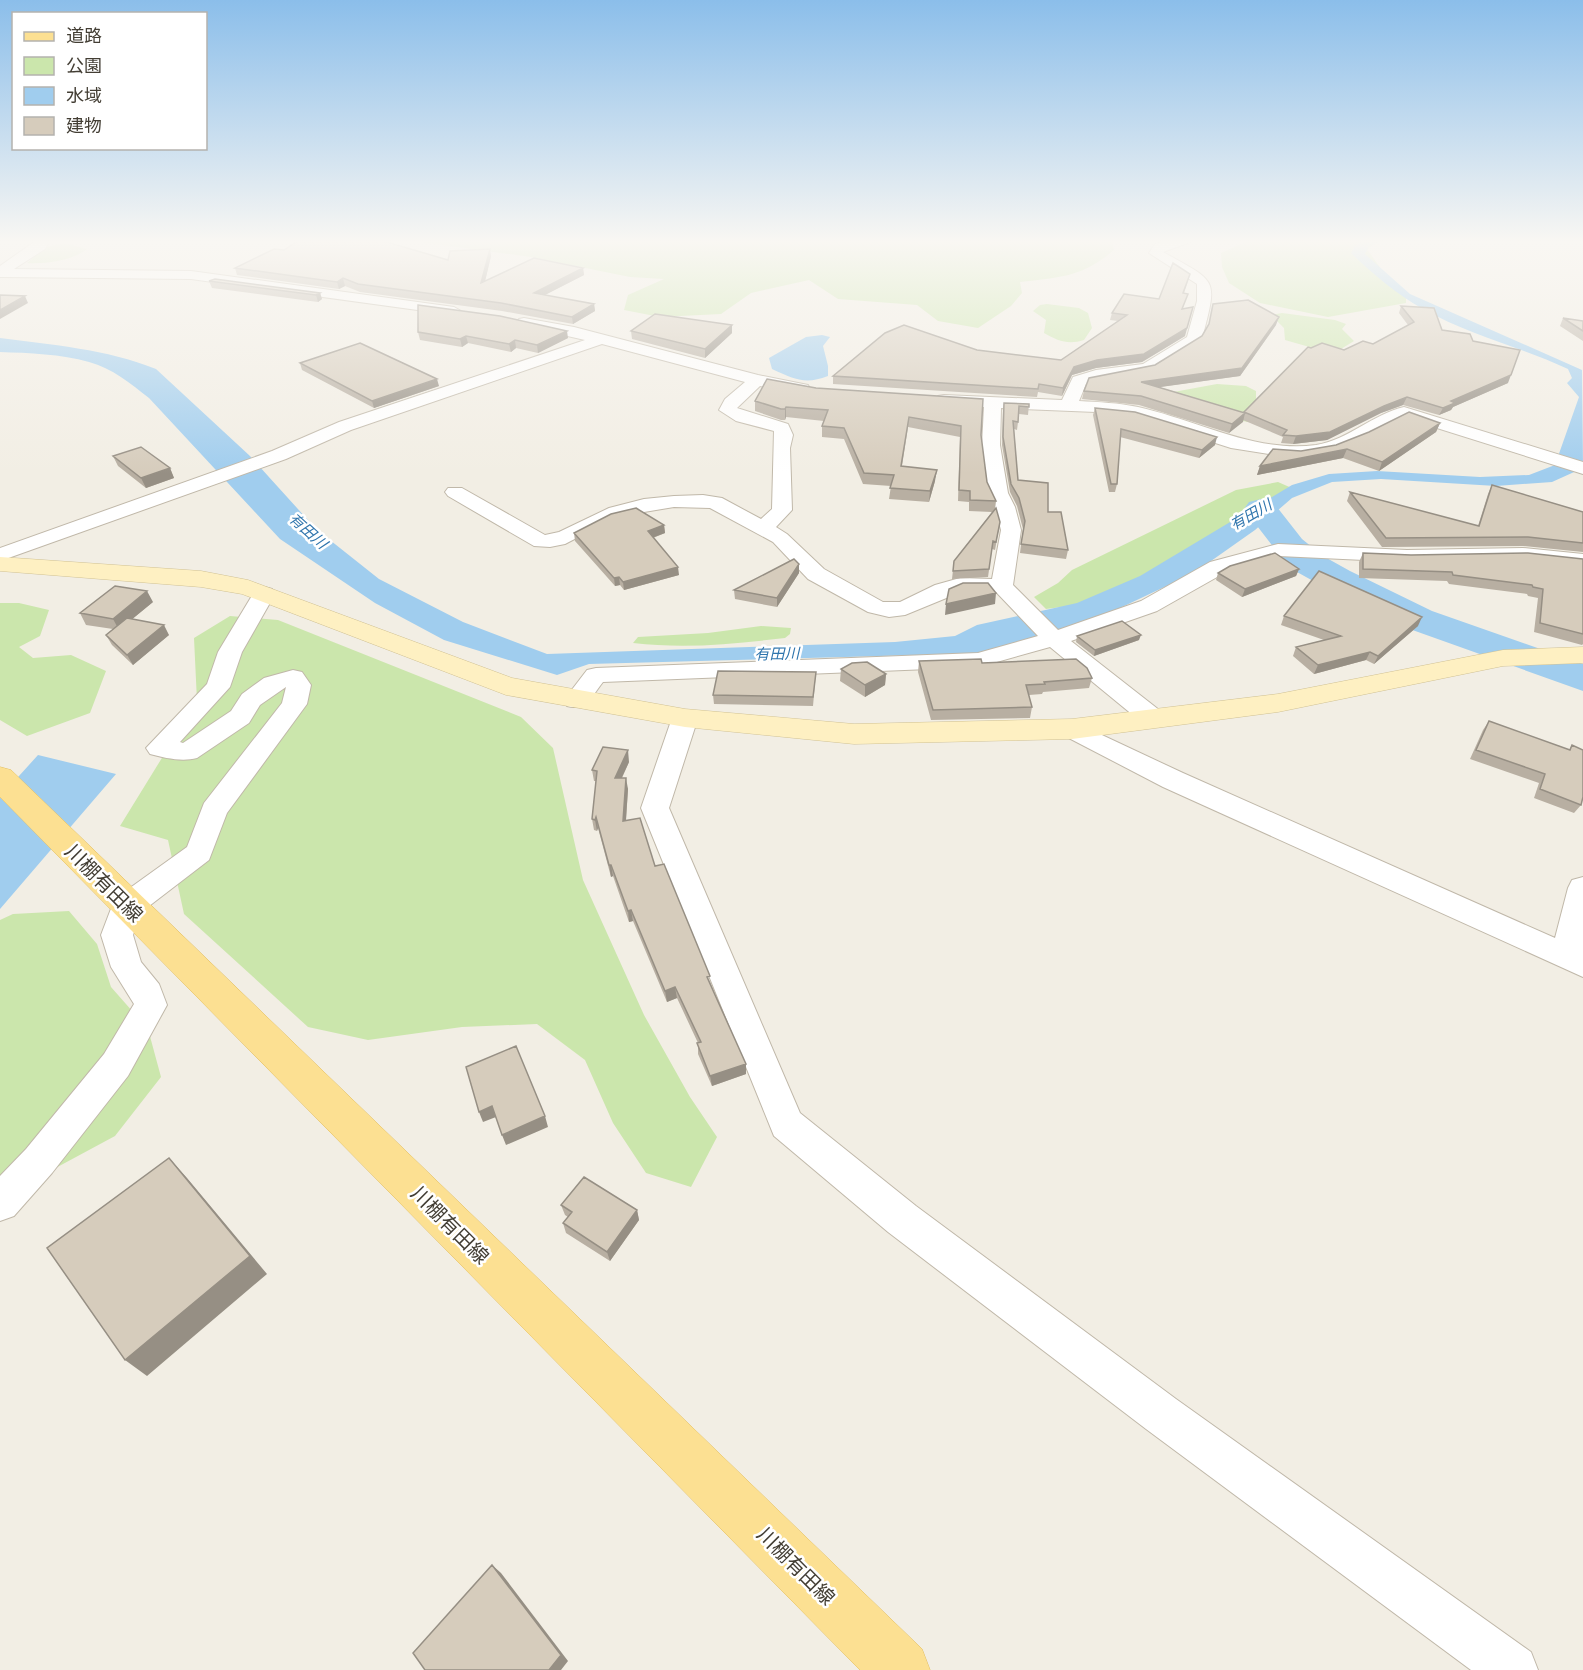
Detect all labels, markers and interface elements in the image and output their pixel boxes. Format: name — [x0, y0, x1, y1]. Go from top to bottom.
legend — [12, 12, 207, 150]
text: 道路 — [66, 23, 102, 48]
text: 公園 — [66, 53, 102, 78]
text: 水域 — [66, 83, 102, 108]
text: 建物 — [66, 113, 102, 138]
water label: 有田川 — [1226, 493, 1277, 535]
water label: 有田川 — [285, 508, 334, 555]
water label: 有田川 — [754, 643, 802, 664]
street label: 川棚有田線 — [59, 838, 149, 928]
street label: 川棚有田線 — [405, 1180, 495, 1270]
street label: 川棚有田線 — [751, 1521, 841, 1611]

